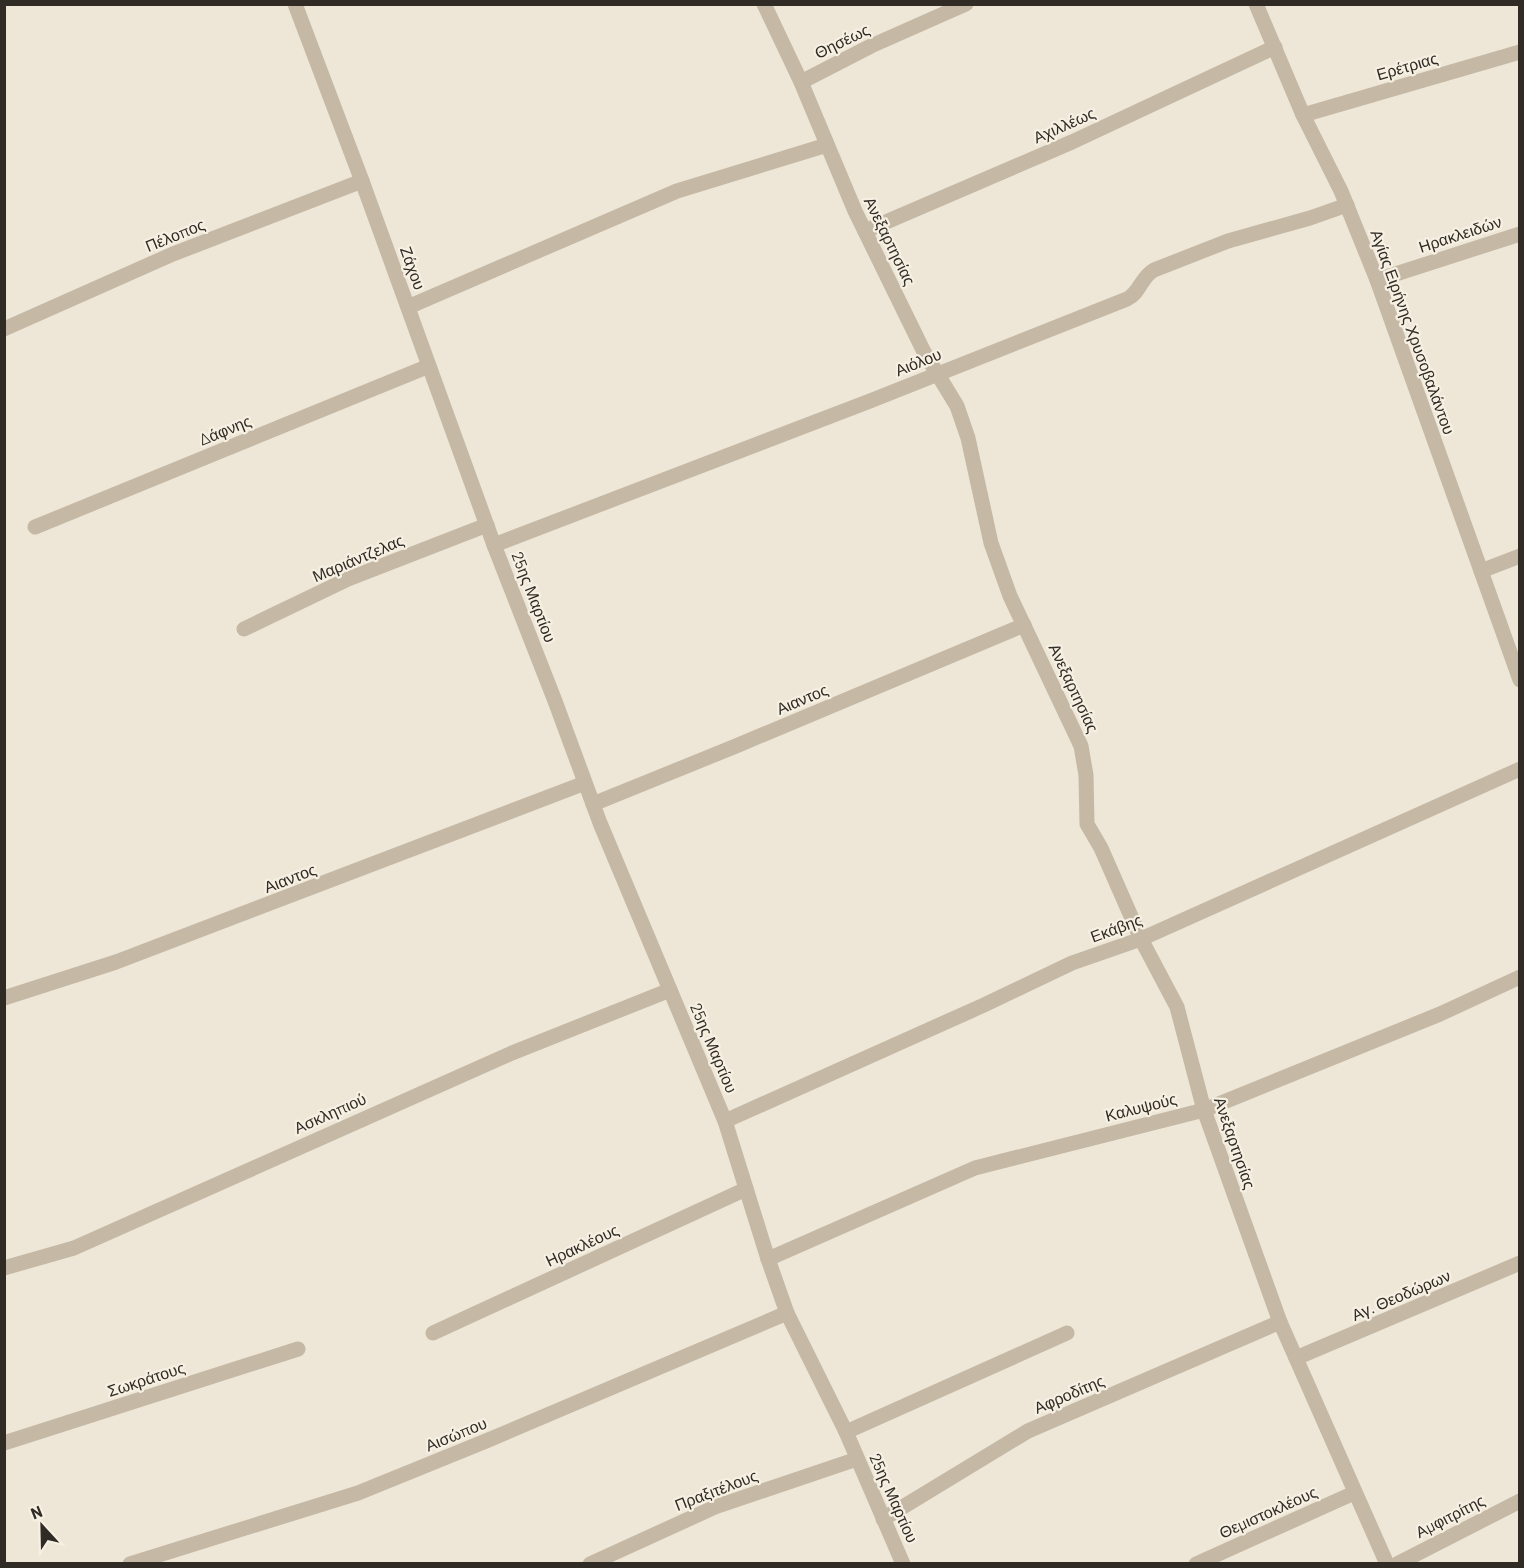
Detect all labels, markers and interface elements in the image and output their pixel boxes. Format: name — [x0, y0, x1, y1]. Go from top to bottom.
street label: Θησέως — [811, 19, 873, 62]
street label: Ερέτριας — [1374, 48, 1440, 83]
street label: Αχιλλέως — [1030, 102, 1098, 147]
street label: Ανεξαρτησίας — [860, 193, 920, 289]
street label: Ηρακλειδών — [1416, 211, 1504, 256]
street label: Πέλοπος — [142, 214, 208, 255]
street label: Αγίας Ειρήνης Χρυσοβαλάντου — [1367, 227, 1459, 437]
street label: Ζάχου — [397, 244, 430, 292]
street label: Αιόλου — [892, 344, 944, 379]
street label: Δάφνης — [196, 410, 254, 449]
street label: Μαριάντζελας — [309, 530, 407, 586]
street label: 25ης Μαρτίου — [508, 549, 560, 645]
street label: Ανεξαρτησίας — [1045, 640, 1103, 736]
street label: Αιαντος — [773, 679, 831, 718]
street label: Αιαντος — [261, 859, 319, 896]
street label: Εκάβης — [1087, 909, 1145, 946]
street label: 25ης Μαρτίου — [687, 1000, 742, 1096]
street label: Ασκληπιού — [291, 1088, 369, 1137]
street label: Καλυψούς — [1103, 1088, 1179, 1125]
street label: Ανεξαρτησίας — [1210, 1094, 1260, 1192]
street label: Ηρακλέους — [542, 1219, 622, 1270]
street label: Αγ. Θεοδώρων — [1349, 1265, 1453, 1324]
street label: Σωκράτους — [105, 1357, 187, 1400]
street label: Αφροδίτης — [1031, 1370, 1107, 1417]
street label: Αισώπου — [422, 1413, 489, 1454]
street label: 25ης Μαρτίου — [866, 1450, 923, 1545]
street label: Πραξιτέλους — [672, 1465, 761, 1515]
street label: Θεμιστοκλέους — [1216, 1481, 1320, 1542]
street label: Αμφιτρίτης — [1412, 1490, 1488, 1541]
north arrow — [12, 1496, 72, 1556]
text: N — [28, 1501, 45, 1522]

